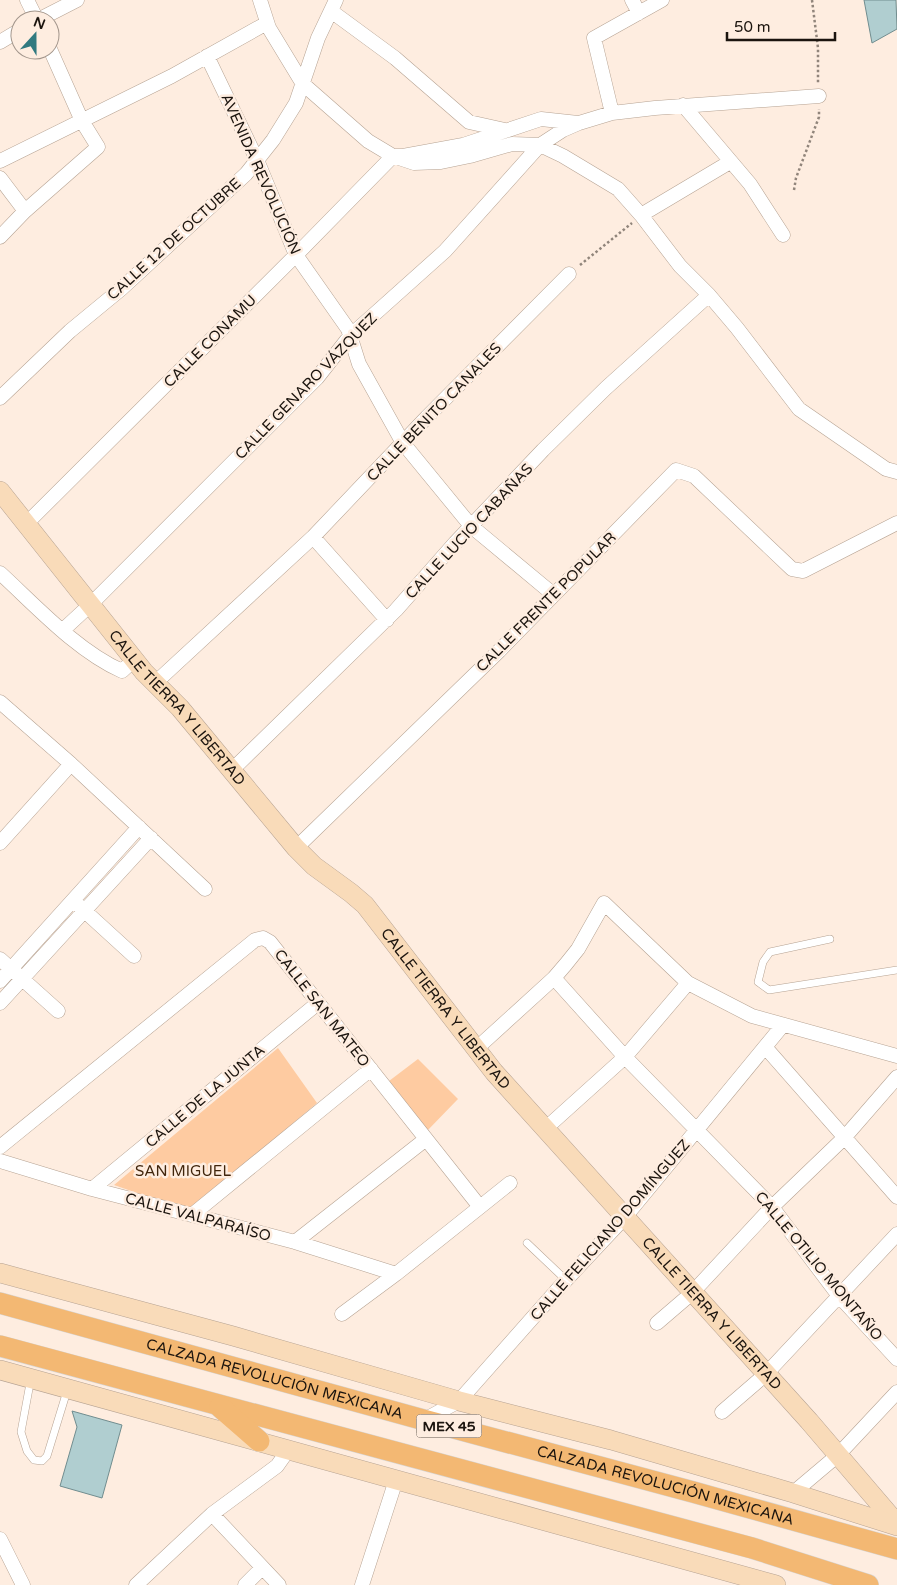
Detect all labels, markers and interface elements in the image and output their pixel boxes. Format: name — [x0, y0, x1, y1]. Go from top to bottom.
north arrow — [10, 10, 60, 60]
scale bar — [727, 10, 834, 42]
text: N — [31, 13, 48, 33]
text: 50 m — [734, 18, 771, 36]
street label: AVENIDA REVOLUCIÓN — [217, 91, 305, 257]
street label: CALLE 12 DE OCTUBRE — [103, 174, 245, 304]
street label: CALLE CONAMU — [160, 291, 260, 391]
street label: CALLE GENARO VÁZQUEZ — [231, 309, 381, 463]
street label: CALLE BENITO CANALES — [363, 339, 505, 485]
street label: CALLE LUCIO CABAÑAS — [402, 460, 536, 602]
street label: CALLE FRENTE POPULAR — [472, 528, 620, 676]
street label: CALLE TIERRA Y LIBERTAD — [105, 626, 249, 789]
street label: CALLE TIERRA Y LIBERTAD — [377, 924, 514, 1093]
street label: CALLE SAN MATEO — [270, 946, 374, 1070]
street label: CALLE DE LA JUNTA — [142, 1041, 268, 1151]
street label: CALLE FELICIANO DOMÍNGUEZ — [526, 1136, 694, 1324]
park label: SAN MIGUEL — [135, 1162, 231, 1180]
street label: CALLE OTILIO MONTAÑO — [751, 1188, 887, 1344]
street label: CALLE VALPARAÍSO — [123, 1189, 273, 1245]
street label: CALLE TIERRA Y LIBERTAD — [638, 1233, 786, 1394]
street label: CALZADA REVOLUCIÓN MEXICANA — [144, 1335, 405, 1423]
road number: MEX 45 — [416, 1414, 482, 1438]
street label: CALZADA REVOLUCIÓN MEXICANA — [535, 1442, 796, 1529]

